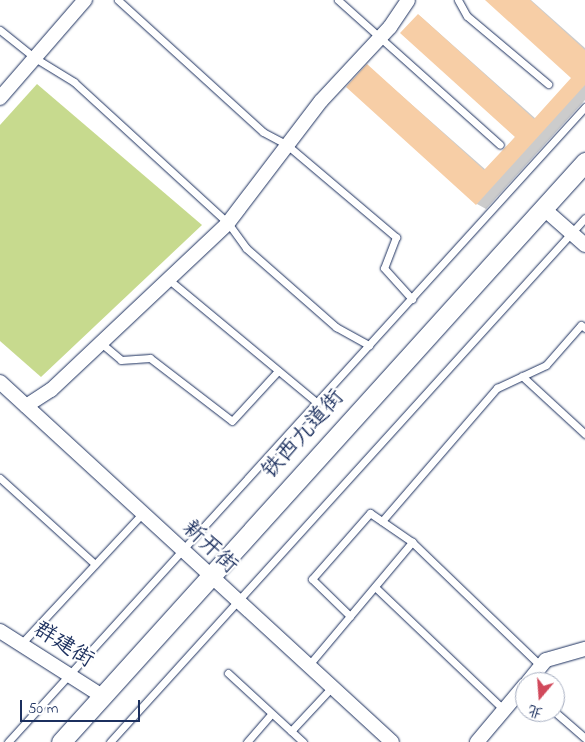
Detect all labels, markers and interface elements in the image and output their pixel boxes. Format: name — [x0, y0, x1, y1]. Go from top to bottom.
street label: 铁西九道街 — [257, 385, 351, 485]
street label: 新开街 — [176, 516, 242, 580]
street label: 群建街 — [28, 617, 98, 675]
north arrow — [515, 672, 565, 722]
scale bar — [22, 690, 142, 722]
text: 50 m — [28, 698, 58, 720]
text: 北 — [526, 699, 545, 723]

